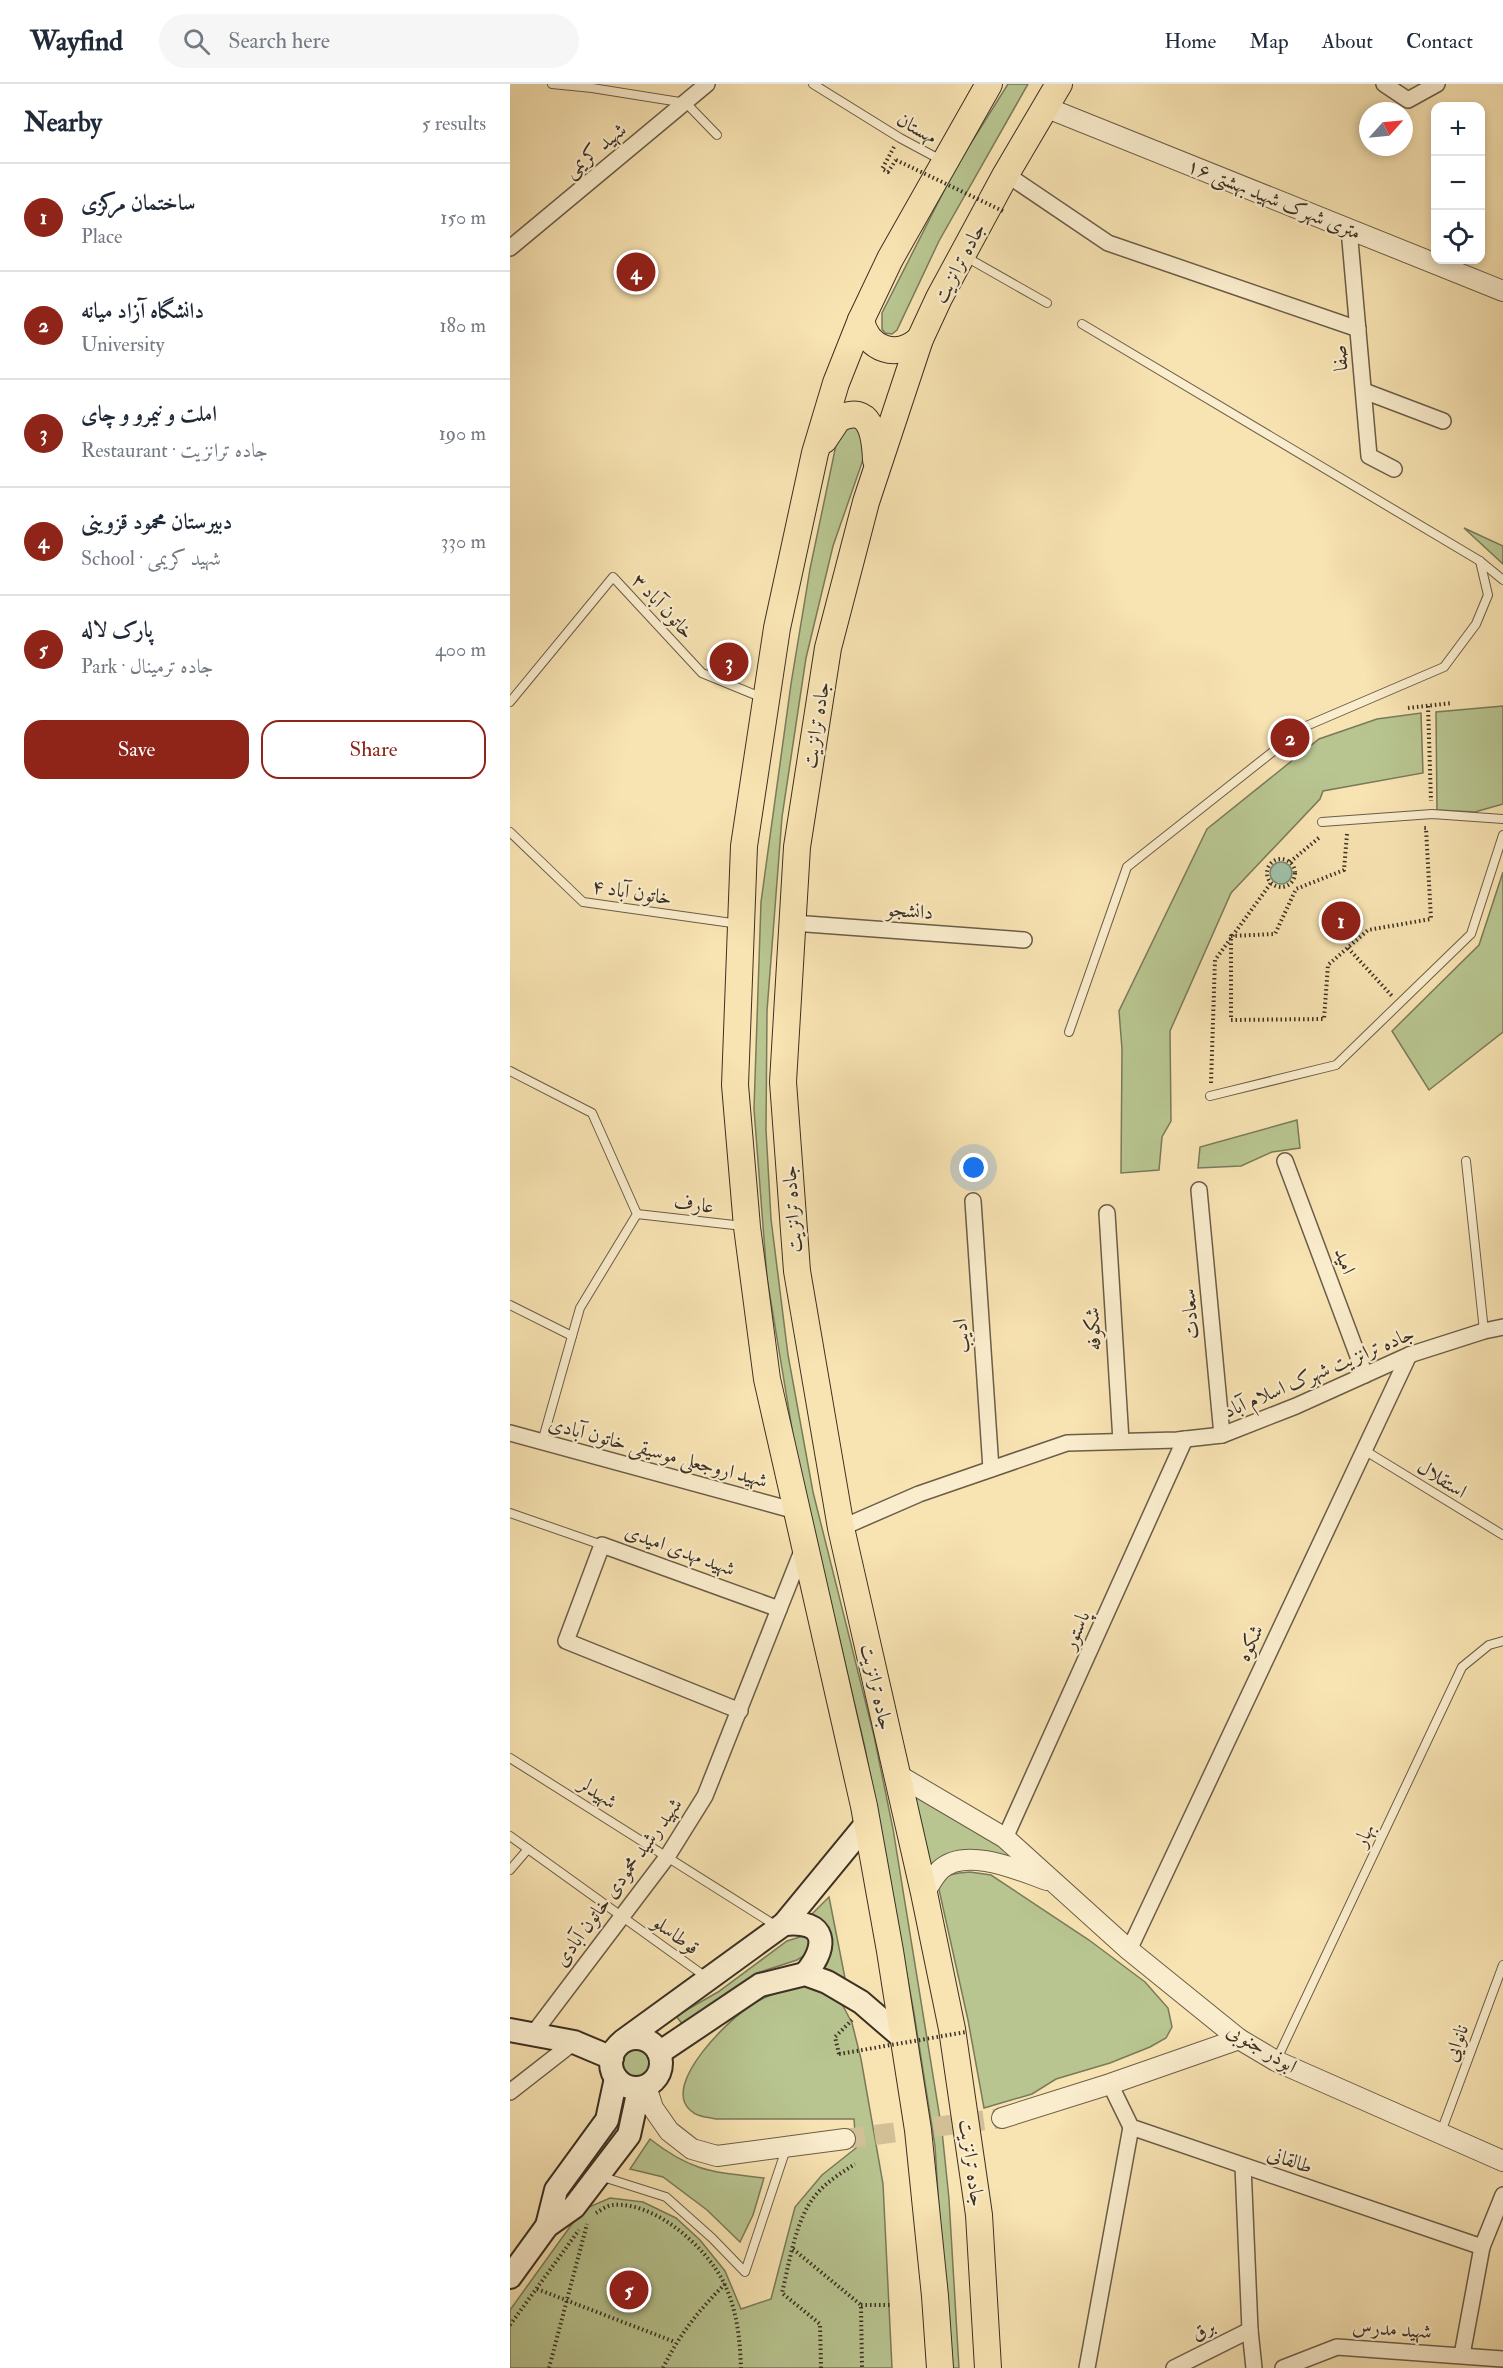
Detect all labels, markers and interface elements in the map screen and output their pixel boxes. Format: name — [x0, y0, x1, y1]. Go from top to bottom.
search box — [159, 14, 579, 68]
text: Wayfind — [30, 24, 123, 59]
icon: search — [180, 25, 213, 58]
text: Search here — [228, 27, 330, 55]
text: Home — [1164, 28, 1216, 55]
text: Map — [1249, 28, 1289, 55]
text: About — [1322, 28, 1373, 55]
text: Contact — [1406, 28, 1473, 55]
north arrow — [1359, 102, 1413, 156]
map controls — [1431, 102, 1485, 264]
button: + — [1431, 102, 1485, 156]
street label: مهستان — [892, 106, 942, 150]
text: Nearby — [24, 107, 102, 139]
text: 5 results — [422, 111, 486, 136]
street label: شهید کریمی — [559, 117, 632, 184]
street label: ۱۶ متری شهرک شهيد بهشتی — [1183, 153, 1365, 247]
button: − — [1431, 156, 1485, 210]
text: ساختمان مرکزی — [81, 189, 196, 217]
text: 1 — [40, 205, 47, 230]
text: 150 m — [440, 205, 486, 230]
button: locate — [1431, 210, 1485, 264]
street label: جاده ترانزیت — [927, 218, 991, 308]
text: Place — [81, 224, 122, 249]
pin: 4 — [616, 250, 656, 294]
text: دانشگاه آزاد میانه — [81, 297, 204, 325]
text: 2 — [38, 313, 49, 338]
text: 180 m — [439, 313, 486, 338]
text: University — [81, 332, 164, 357]
street label: صفا — [1326, 344, 1354, 372]
text: املت و نیمرو و چای — [81, 400, 217, 428]
text: 3 — [40, 421, 47, 446]
text: 190 m — [439, 421, 486, 446]
text: Restaurant · جاده ترانزیت — [81, 438, 268, 463]
text: دبیرستان محمود قزوینی — [81, 508, 233, 536]
text: 4 — [38, 529, 49, 554]
text: 330 m — [441, 529, 486, 554]
text: School · شهید کریمی — [81, 546, 221, 571]
street label: خاتون آباد ۳ — [626, 568, 700, 644]
text: پارک لاله — [81, 616, 153, 644]
text: 5 — [39, 637, 48, 662]
text: 400 m — [435, 637, 486, 662]
pin: 3 — [710, 640, 748, 684]
text: Park · جاده ترمینال — [81, 654, 213, 679]
street label: جاده ترانزیت — [797, 680, 835, 770]
pin: 2 — [1270, 716, 1310, 760]
button: Save — [24, 720, 249, 779]
button: Share — [261, 720, 486, 779]
street label: خاتون آباد ۴ — [590, 873, 674, 911]
street label: دانشجو — [884, 897, 934, 925]
pin: 1 — [1322, 898, 1360, 944]
your location — [959, 1153, 988, 1182]
street label: جاده ترانزیت — [776, 1164, 808, 1254]
street label: عارف — [673, 1189, 715, 1219]
street label: امید — [1329, 1244, 1361, 1278]
street label: سعادت — [1175, 1288, 1205, 1340]
street label: شکوفه — [1079, 1307, 1107, 1351]
street label: ادیب — [947, 1318, 975, 1354]
street label: جاده ترانزیت شهرک اسلام آباد — [1220, 1321, 1420, 1428]
street label: شهید اروجعلی موسیقی خاتون آبادی — [545, 1411, 770, 1495]
street label: استقلال — [1412, 1454, 1472, 1504]
street label: شهید مهدی امیدی — [621, 1518, 739, 1582]
street label: پاستور — [1056, 1606, 1098, 1656]
street label: شکوه — [1231, 1621, 1269, 1665]
street label: جاده ترانزیت — [855, 1641, 899, 1733]
street label: شهیدلر — [572, 1771, 622, 1814]
street label: شهید رشید محمودی خاتون آبادی — [548, 1793, 688, 1971]
street label: بهار — [1347, 1819, 1380, 1853]
street label: قوطاسلو — [646, 1909, 704, 1960]
street label: ابوذر جنوبی — [1221, 2017, 1302, 2080]
street label: نانوایی — [1438, 2021, 1475, 2066]
street label: جاده ترانزیت — [954, 2118, 990, 2208]
street label: طالقانی — [1264, 2141, 1316, 2179]
pin: 5 — [610, 2268, 648, 2312]
street label: برق — [1187, 2313, 1219, 2346]
street label: شهید مدرس — [1351, 2314, 1433, 2344]

